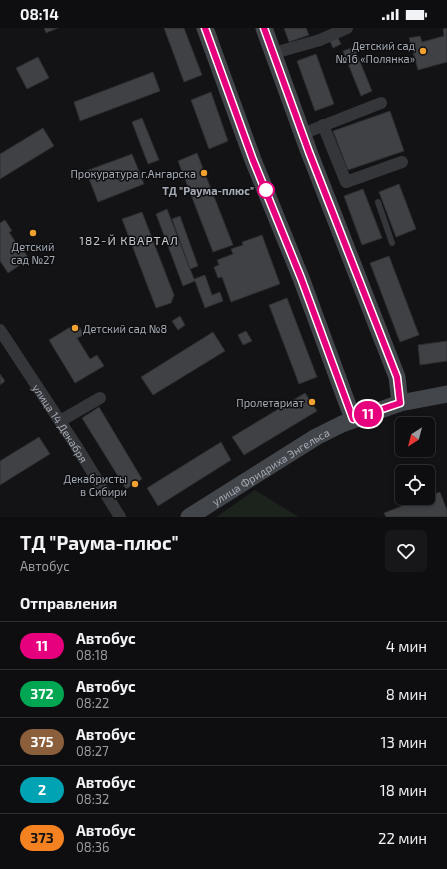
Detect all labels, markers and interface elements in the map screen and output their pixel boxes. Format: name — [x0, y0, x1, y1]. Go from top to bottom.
text: 08:14 — [20, 5, 59, 23]
place label: Детский сад №16 «Полянка» — [335, 39, 416, 65]
marker: Детский сад №16 «Полянка» — [418, 46, 428, 56]
place label: Прокуратура г.Ангарска — [71, 167, 196, 181]
marker: Прокуратура г.Ангарска — [199, 168, 209, 178]
marker: ТД "Раума-плюс" — [257, 181, 275, 199]
place label: ТД "Раума-плюс" — [162, 184, 254, 197]
marker: Детский сад №27 — [28, 228, 38, 238]
district label: 182-Й КВАРТАЛ — [79, 233, 179, 247]
place label: Детский сад №27 — [11, 240, 55, 266]
place label: Детский сад №8 — [83, 322, 167, 335]
marker: Детский сад №8 — [70, 323, 80, 333]
street label: улица 14 Декабря — [30, 381, 91, 465]
place label: Пролетариат — [236, 396, 305, 409]
marker: Пролетариат — [307, 397, 317, 407]
line badge: 11 — [350, 401, 386, 427]
text: 11 — [362, 405, 374, 422]
north arrow — [395, 417, 435, 457]
map controls — [395, 417, 435, 505]
street label: улица Фридриха Энгельса — [209, 425, 331, 508]
button: locate — [395, 465, 435, 505]
place label: Декабристы в Сибири — [64, 472, 127, 498]
marker: Декабристы в Сибири — [130, 479, 140, 489]
button: heart — [385, 530, 427, 572]
text: ТД "Раума-плюс" — [20, 531, 179, 554]
text: Автобус — [20, 558, 70, 574]
text: Отправления — [20, 594, 117, 612]
text: Автобус — [76, 629, 136, 647]
text: 11 — [36, 637, 48, 654]
text: 4 мин — [386, 637, 427, 655]
text: 08:18 — [76, 647, 108, 663]
text: Автобус — [76, 677, 136, 695]
text: 372 — [30, 685, 54, 702]
text: 8 мин — [386, 685, 427, 703]
text: 08:22 — [76, 695, 109, 711]
text: Автобус — [76, 725, 136, 743]
text: 375 — [30, 733, 54, 750]
text: 13 мин — [381, 733, 427, 751]
text: 08:27 — [76, 743, 109, 759]
text: Автобус — [76, 773, 136, 791]
text: 2 — [38, 781, 46, 798]
text: 18 мин — [380, 781, 427, 799]
text: 08:32 — [76, 791, 109, 807]
text: Автобус — [76, 821, 136, 839]
text: 373 — [30, 829, 54, 846]
text: 22 мин — [378, 829, 427, 847]
text: 08:36 — [76, 839, 109, 855]

